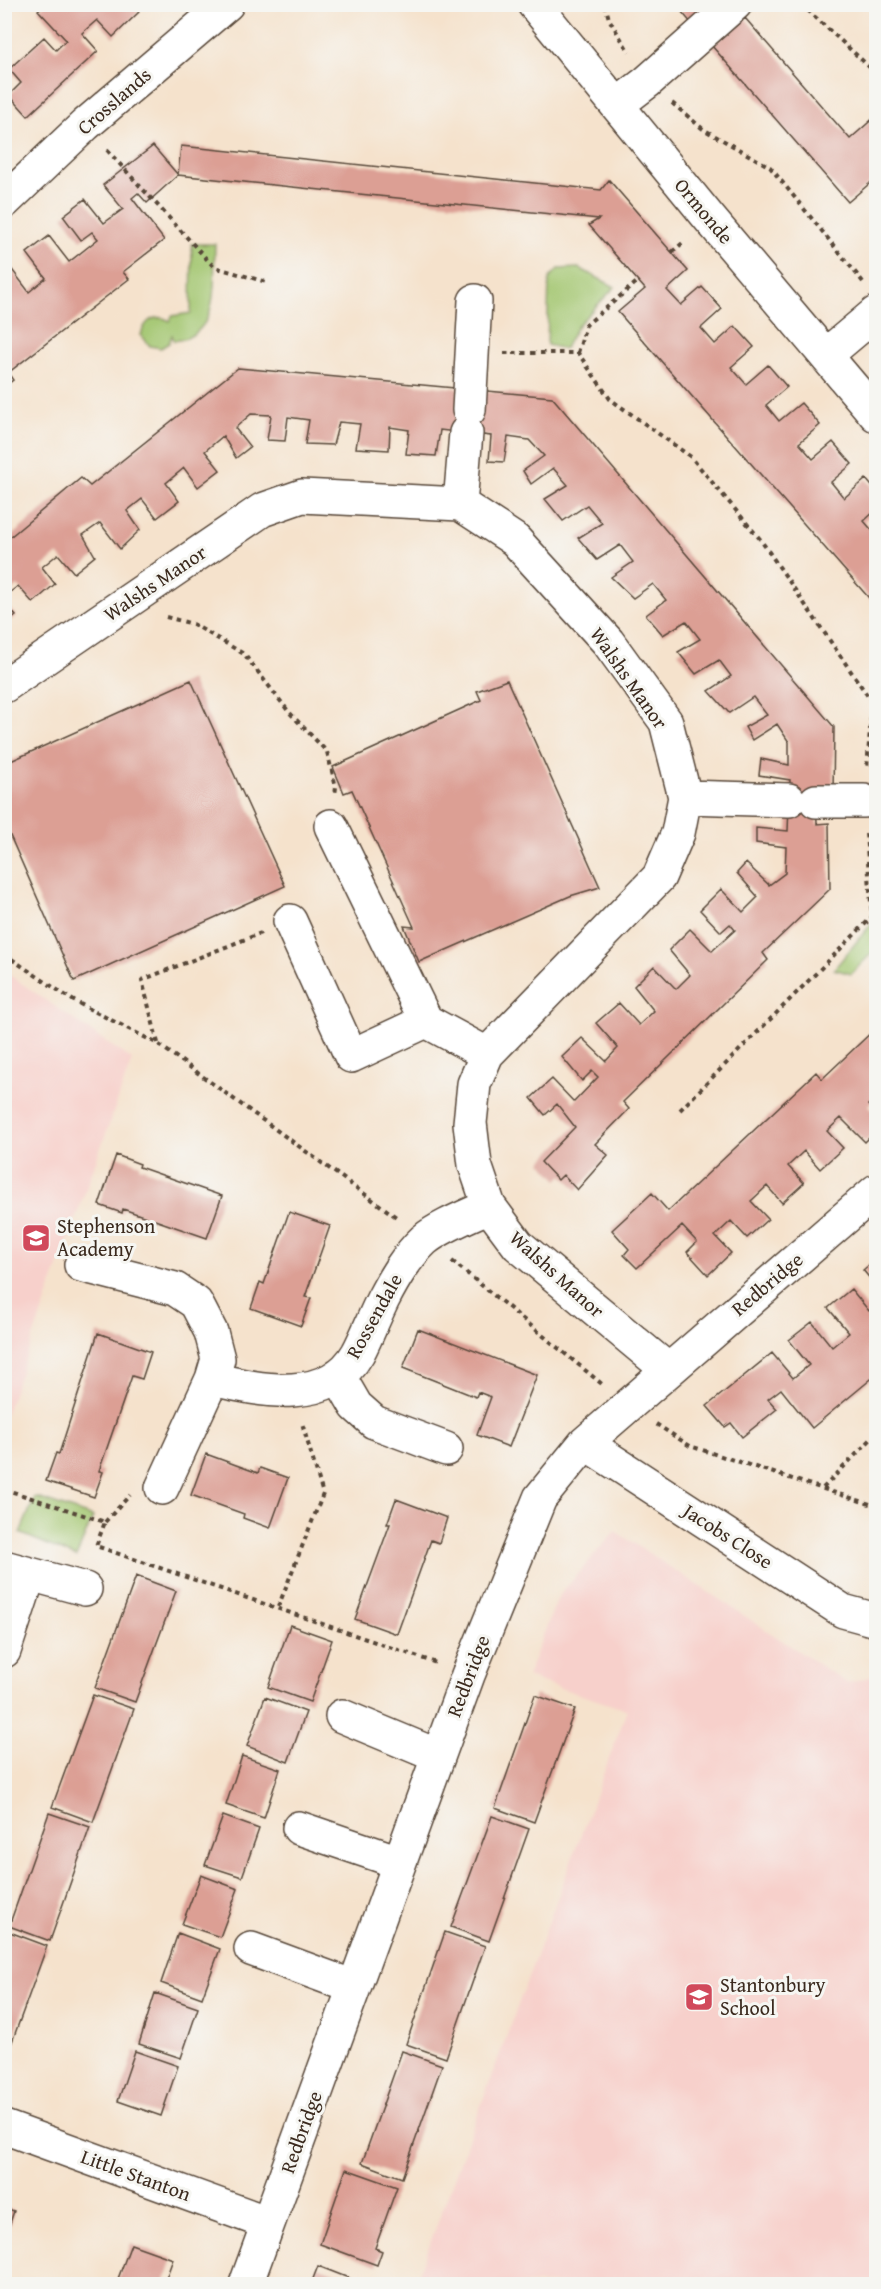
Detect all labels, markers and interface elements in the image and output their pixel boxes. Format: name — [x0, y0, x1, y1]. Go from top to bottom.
street label: Crosslands — [70, 60, 157, 141]
street label: Ormonde — [668, 171, 741, 250]
street label: Walshs Manor — [98, 537, 212, 628]
street label: Walshs Manor — [584, 621, 675, 735]
place label: Stephenson Academy — [57, 1211, 155, 1263]
school or university icon: Stephenson Academy — [20, 1222, 52, 1254]
street label: Walshs Manor — [504, 1223, 611, 1324]
street label: Redbridge — [724, 1245, 809, 1322]
street label: Rossendale — [338, 1268, 409, 1364]
street label: Jacobs Close — [675, 1494, 779, 1575]
street label: Redbridge — [439, 1631, 496, 1721]
place label: Stantonbury School — [720, 1970, 825, 2022]
school or university icon: Stantonbury School — [683, 1981, 715, 2013]
street label: Redbridge — [272, 2087, 329, 2177]
street label: Little Stanton — [77, 2141, 195, 2208]

